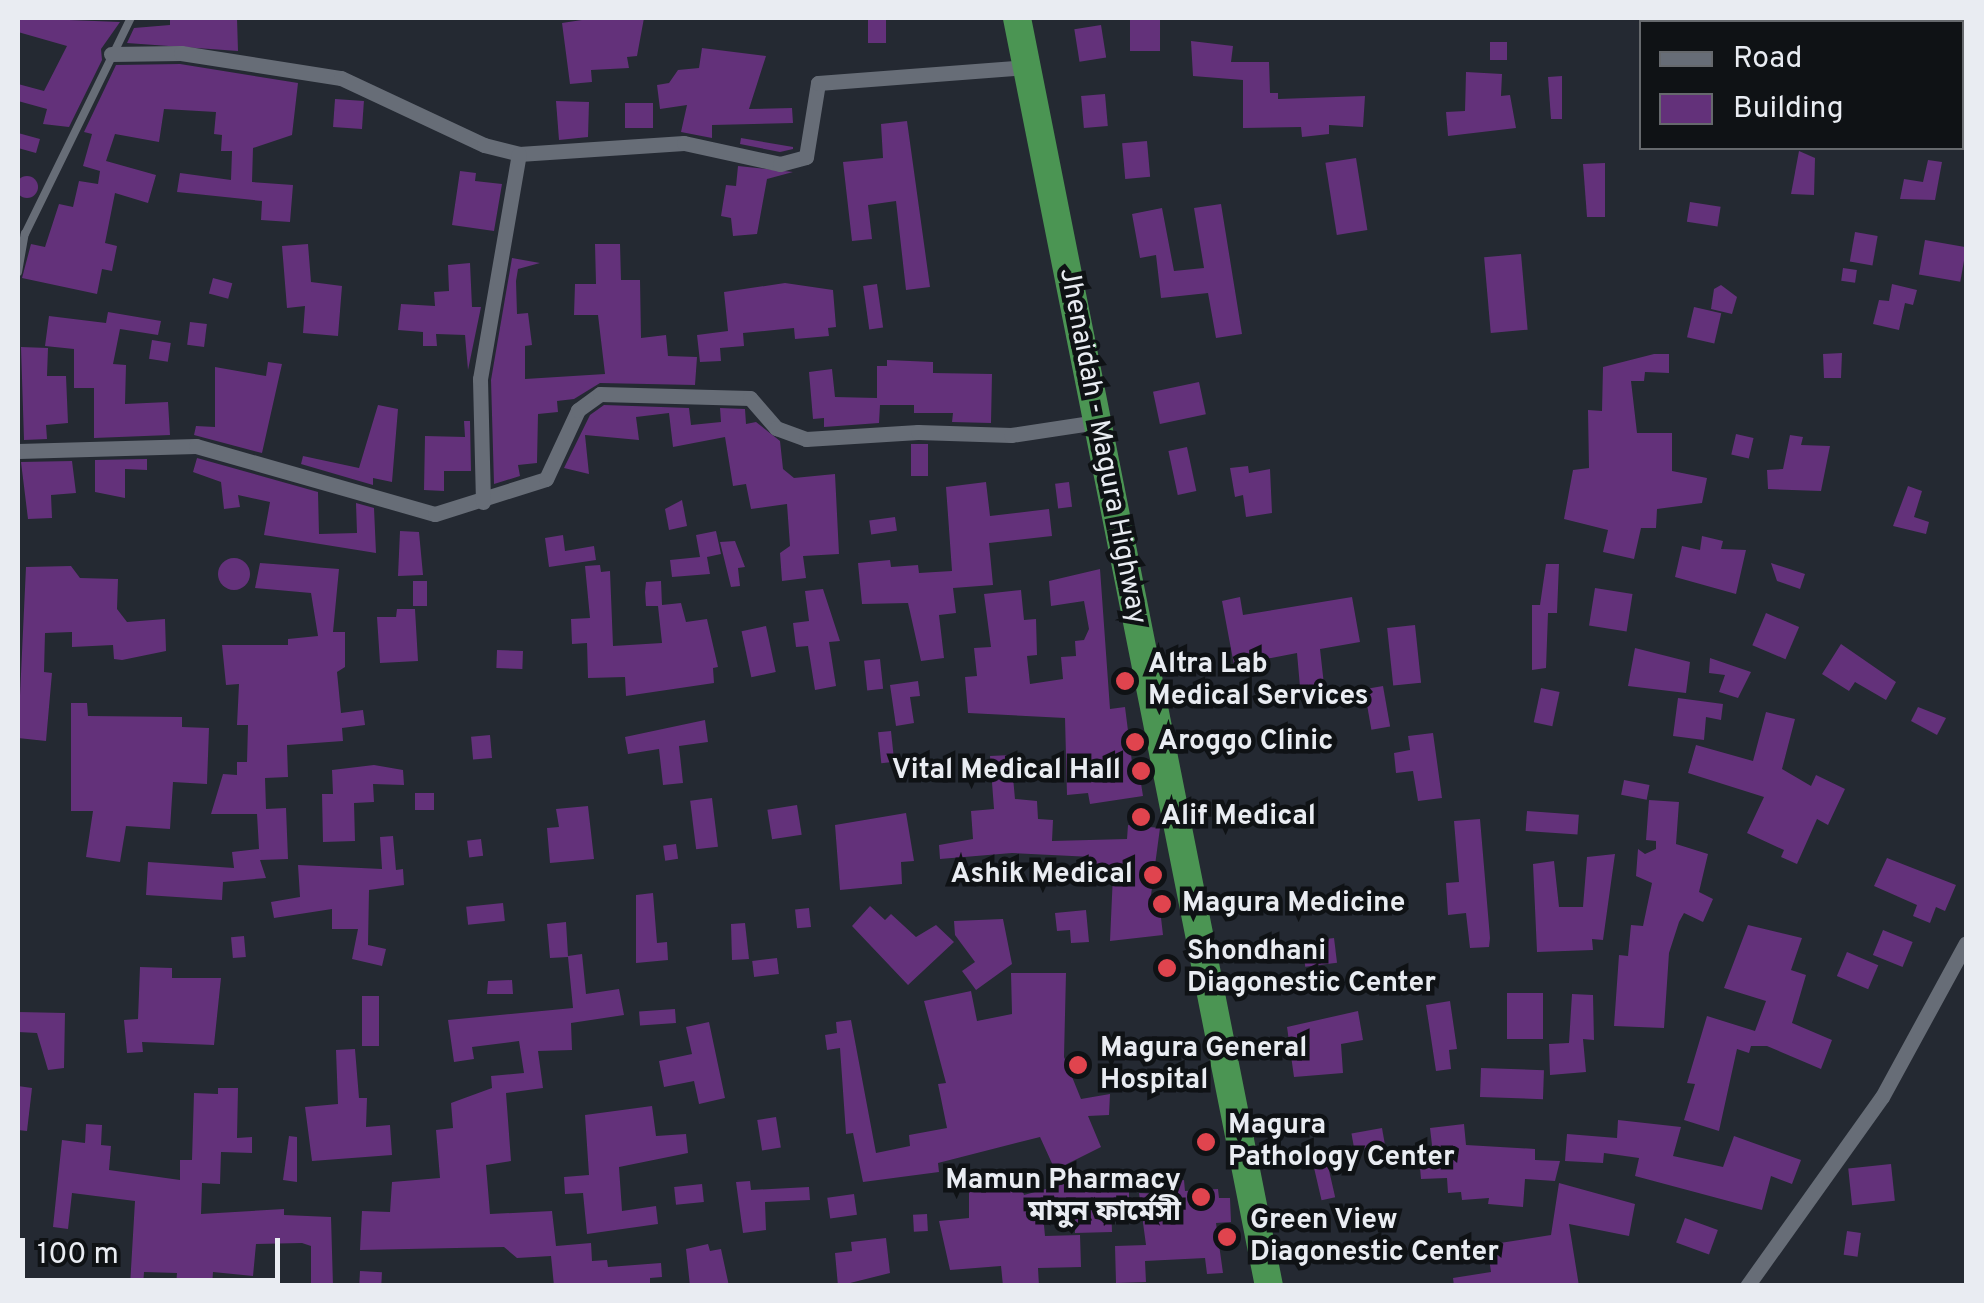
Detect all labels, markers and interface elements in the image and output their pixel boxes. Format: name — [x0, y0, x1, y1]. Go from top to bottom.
legend — [1639, 20, 1964, 150]
text: Road — [1733, 41, 1802, 78]
text: Building — [1733, 91, 1844, 128]
street label: Jhenaidah - Magura Highway — [1051, 265, 1153, 627]
place label: Altra Lab Medical Services — [1148, 648, 1369, 714]
marker: Altra Lab Medical Services — [1112, 668, 1138, 694]
place label: Aroggo Clinic — [1158, 725, 1333, 759]
marker: Aroggo Clinic — [1122, 729, 1148, 755]
place label: Vital Medical Hall — [892, 754, 1121, 788]
marker: Vital Medical Hall — [1130, 760, 1152, 782]
place label: Alif Medical — [1161, 800, 1316, 834]
marker: Alif Medical — [1130, 806, 1152, 828]
place label: Ashik Medical — [951, 858, 1133, 892]
marker: Ashik Medical — [1142, 864, 1164, 886]
place label: Magura Medicine — [1182, 887, 1405, 921]
marker: Magura Medicine — [1151, 893, 1173, 915]
place label: Shondhani Diagonestic Center — [1187, 935, 1436, 1001]
marker: Shondhani Diagonestic Center — [1156, 957, 1178, 979]
place label: Magura General Hospital — [1100, 1032, 1307, 1098]
marker: Magura General Hospital — [1065, 1052, 1091, 1078]
place label: Magura Pathology Center — [1228, 1109, 1455, 1175]
marker: Magura Pathology Center — [1193, 1129, 1219, 1155]
place label: Mamun Pharmacy মামুন ফার্মেসী — [945, 1164, 1181, 1230]
marker: Mamun Pharmacy মামুন ফার্মেসী — [1190, 1186, 1212, 1208]
place label: Green View Diagonestic Center — [1250, 1204, 1499, 1270]
scale bar — [25, 1218, 285, 1280]
marker: Green View Diagonestic Center — [1214, 1224, 1240, 1250]
text: 100 m — [37, 1237, 119, 1274]

